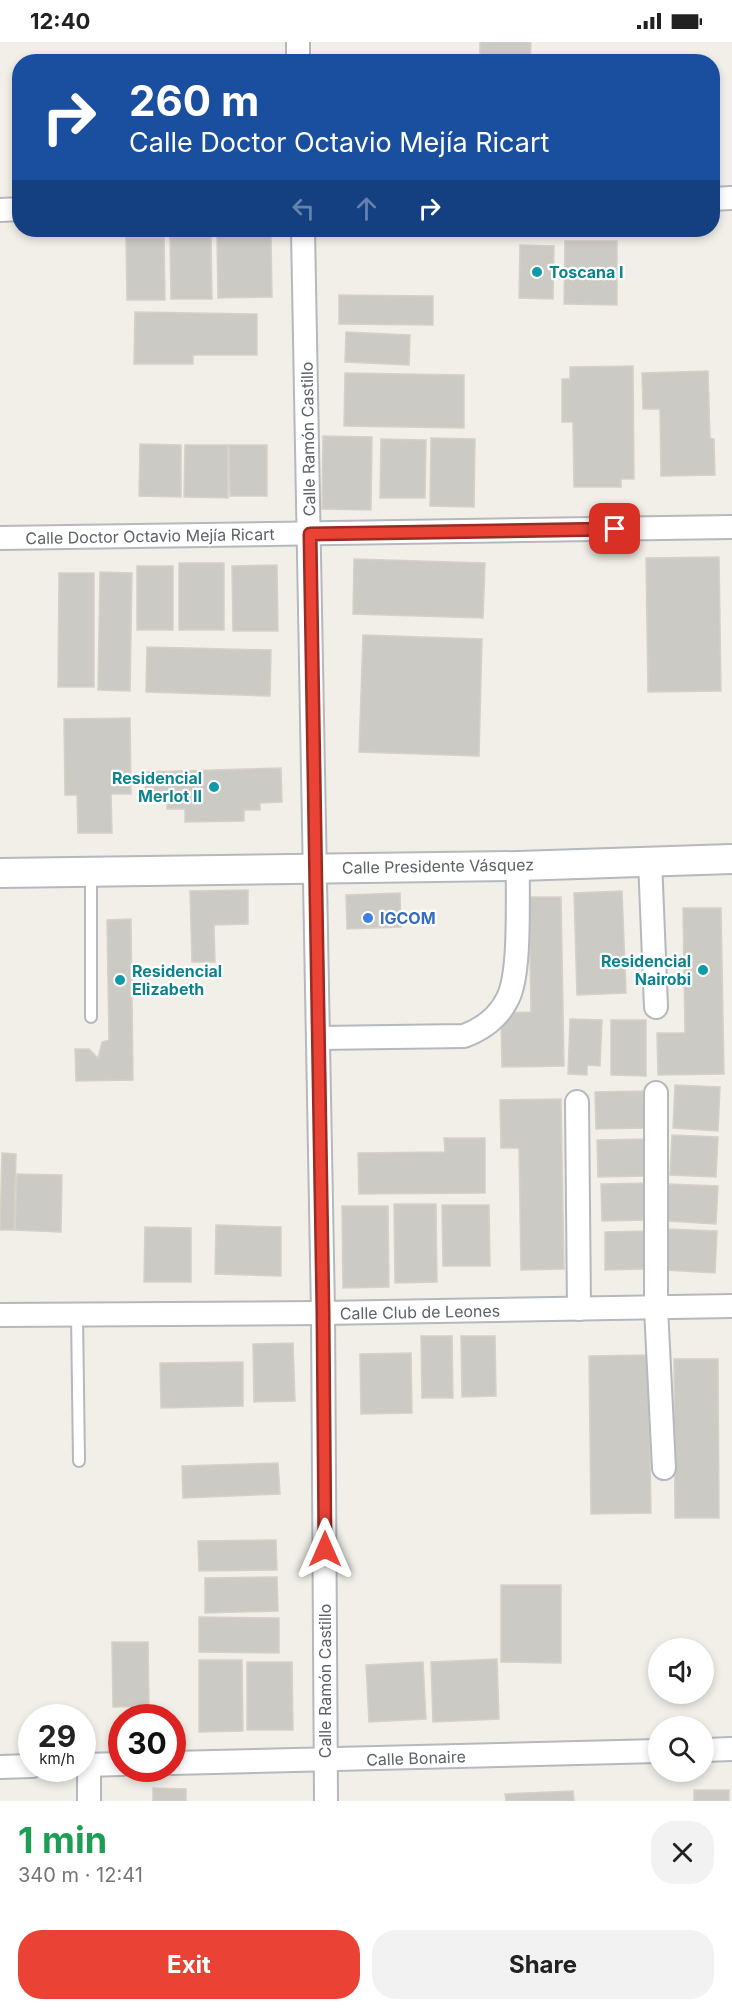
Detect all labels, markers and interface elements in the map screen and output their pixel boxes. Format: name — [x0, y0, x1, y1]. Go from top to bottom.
text: 12:40 — [30, 8, 90, 34]
text: 260 m — [129, 75, 259, 126]
icon: right — [30, 78, 108, 156]
text: Calle Doctor Octavio Mejía Ricart — [129, 126, 549, 159]
icon: left — [287, 192, 320, 225]
icon: ahead — [350, 192, 383, 225]
icon: right — [413, 192, 446, 225]
place label: Toscana I — [549, 262, 624, 282]
marker: Toscana I — [530, 265, 544, 279]
street label: Calle Ramón Castillo — [297, 362, 319, 516]
pin — [589, 503, 640, 554]
icon: arrive — [598, 512, 631, 545]
street label: Calle Doctor Octavio Mejía Ricart — [25, 524, 275, 548]
place label: Residencial Merlot II — [112, 768, 202, 806]
marker: Residencial Merlot II — [207, 780, 221, 794]
street label: Calle Presidente Vásquez — [342, 854, 534, 878]
place label: IGCOM — [380, 908, 436, 928]
marker: IGCOM — [361, 911, 375, 925]
place label: Residencial Nairobi — [601, 951, 691, 989]
place label: Residencial Elizabeth — [132, 961, 222, 999]
marker: Residencial Nairobi — [696, 963, 710, 977]
marker: Residencial Elizabeth — [113, 973, 127, 987]
street label: Calle Club de Leones — [340, 1301, 500, 1323]
position arrow — [293, 1517, 357, 1581]
street label: Calle Ramón Castillo — [315, 1604, 335, 1758]
map controls — [648, 1638, 714, 1782]
button: sound — [648, 1638, 714, 1704]
speed limit sign: 30 — [108, 1704, 186, 1782]
button: search — [648, 1716, 714, 1782]
text: 29 — [38, 1718, 76, 1754]
street label: Calle Bonaire — [366, 1746, 466, 1770]
text: km/h — [39, 1749, 75, 1768]
text: 1 min — [18, 1818, 107, 1862]
button: close — [651, 1821, 714, 1884]
text: 340 m · 12:41 — [18, 1863, 143, 1887]
button: Exit — [18, 1930, 360, 1999]
button: Share — [372, 1930, 714, 1999]

